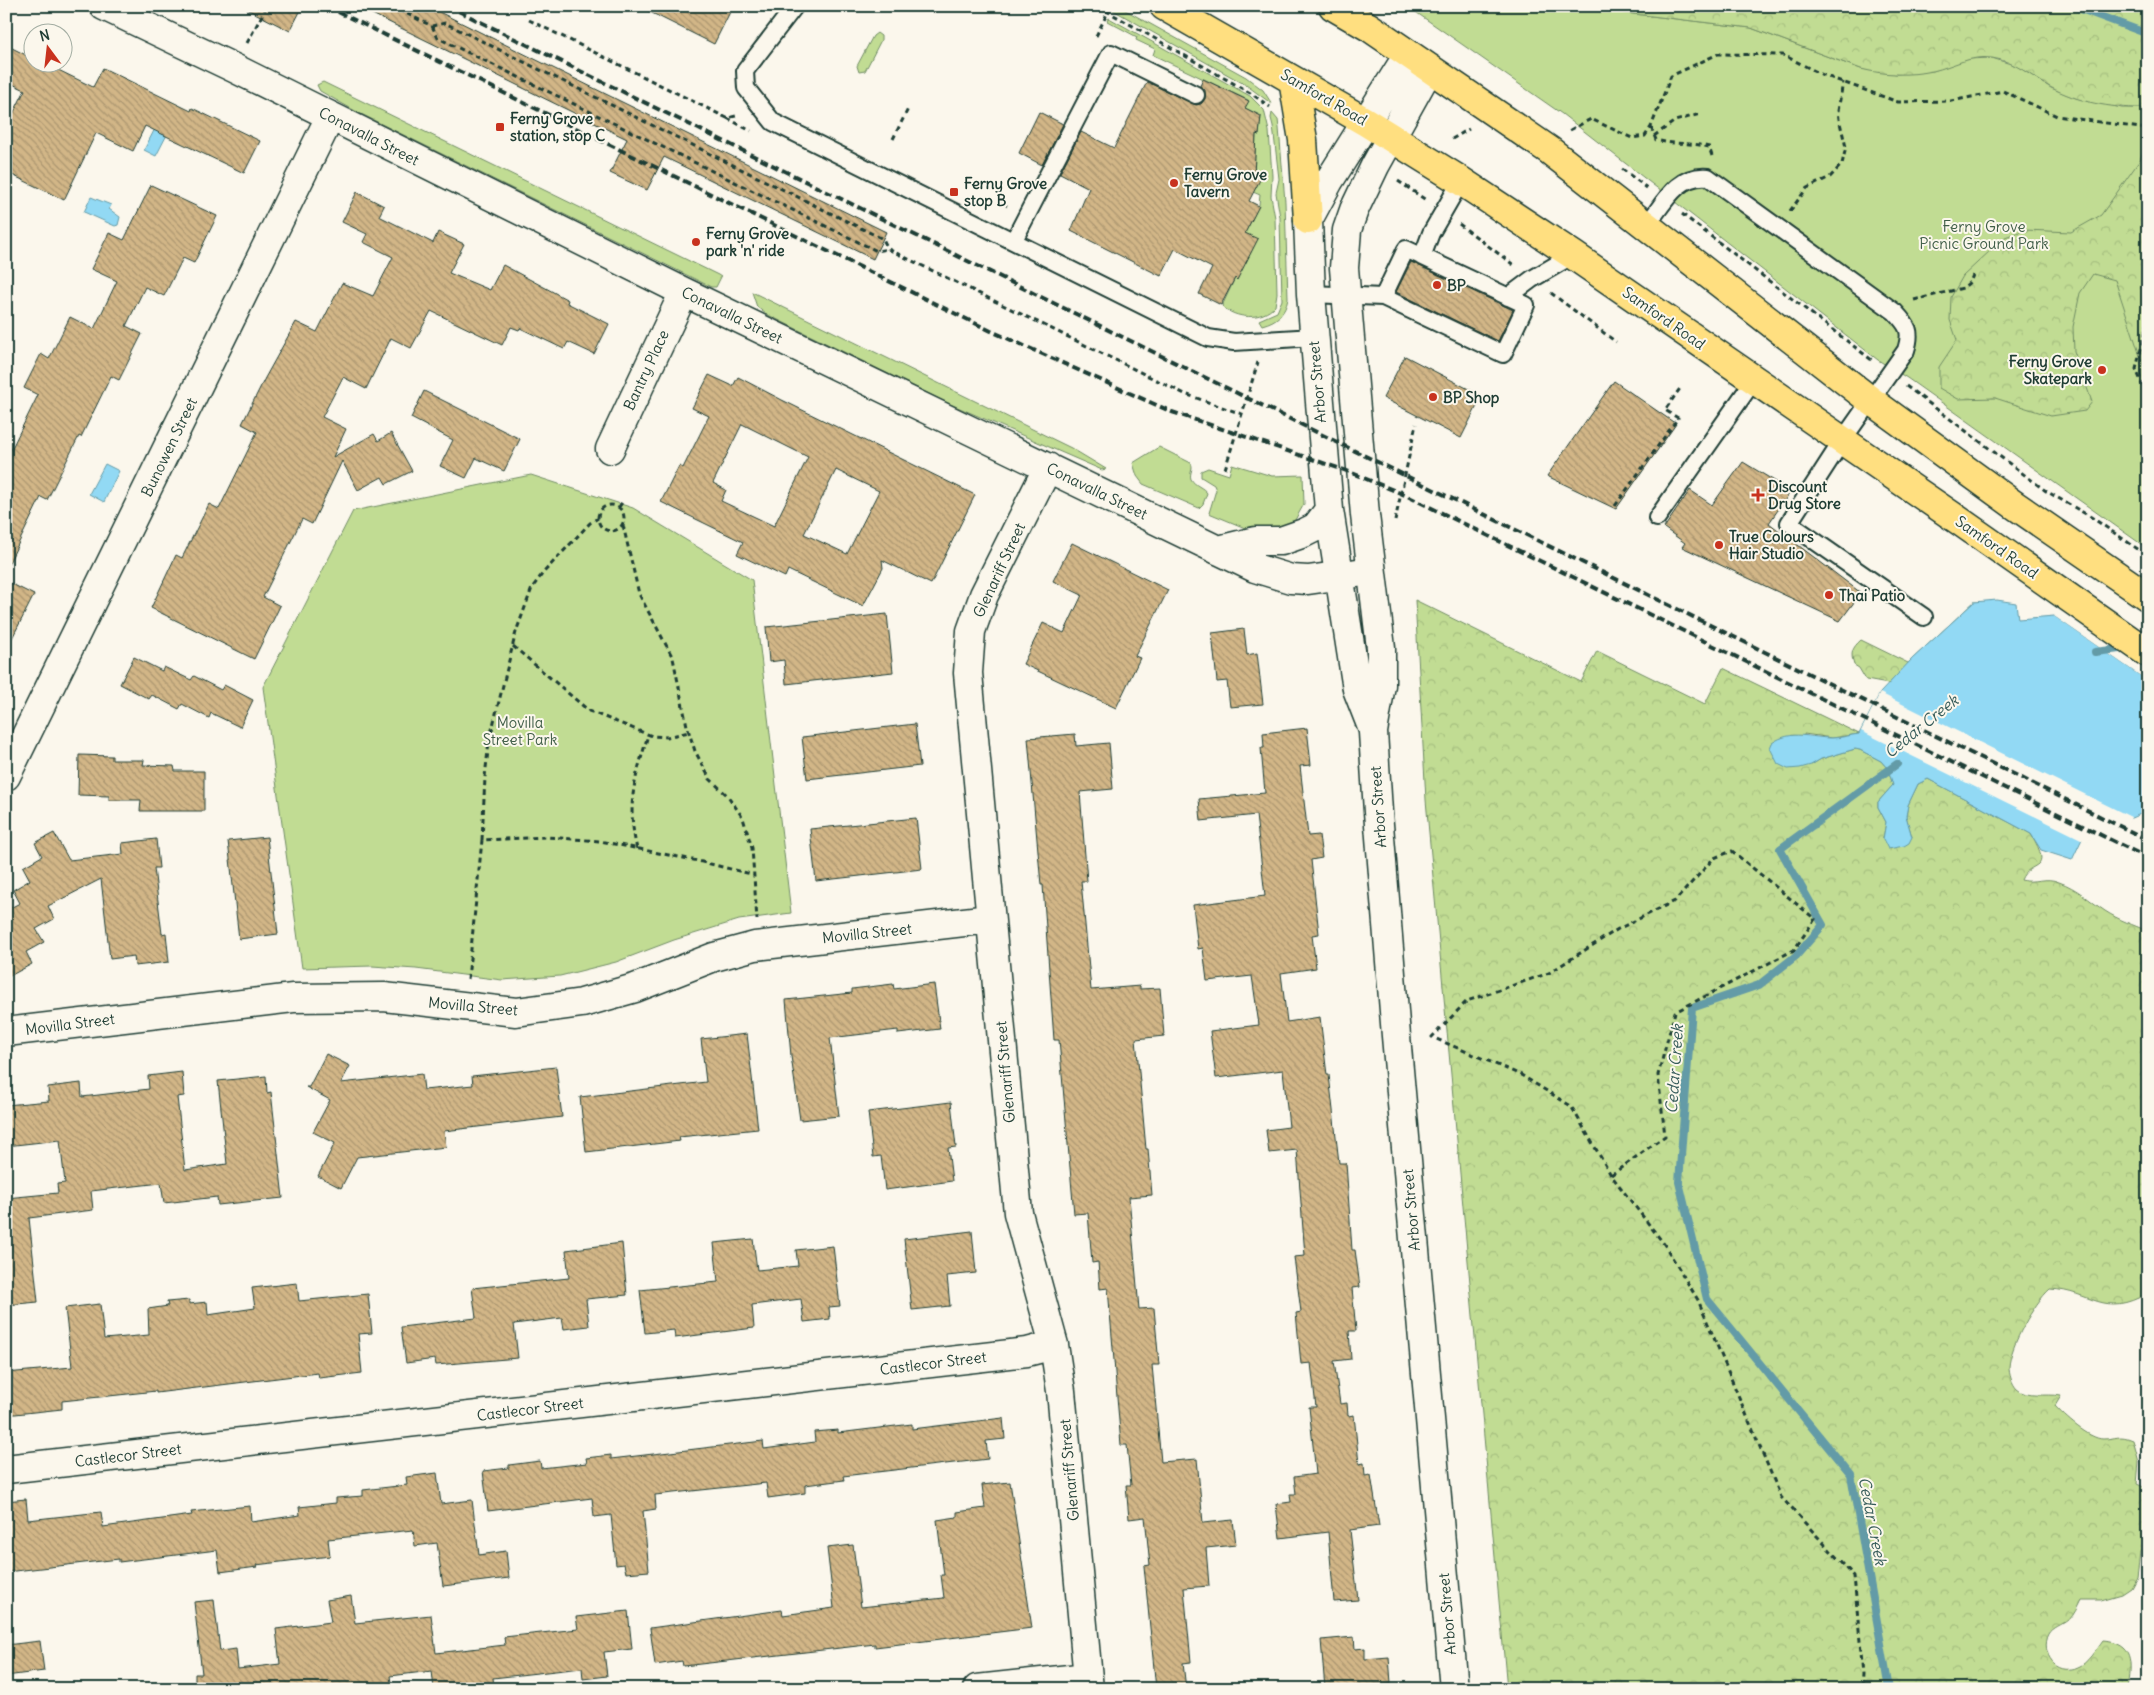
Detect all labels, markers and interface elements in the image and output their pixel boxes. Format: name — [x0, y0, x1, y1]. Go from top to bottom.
north arrow — [22, 22, 72, 72]
text: N — [38, 25, 52, 45]
street label: Samford Road — [1277, 65, 1371, 129]
street label: Conavalla Street — [316, 103, 422, 169]
place label: Ferny Grove station, stop C — [510, 109, 605, 146]
marker: Ferny Grove station, stop C — [494, 121, 506, 133]
place label: Ferny Grove Tavern — [1184, 165, 1267, 201]
place label: Ferny Grove stop B — [964, 174, 1047, 211]
marker: Ferny Grove Tavern — [1168, 177, 1180, 189]
marker: Ferny Grove stop B — [948, 186, 960, 198]
park label: Ferny Grove Picnic Ground Park — [1919, 217, 2049, 253]
place label: Ferny Grove park 'n' ride — [706, 224, 789, 261]
marker: Ferny Grove park 'n' ride — [690, 236, 702, 248]
place label: BP — [1447, 276, 1466, 295]
marker: BP — [1431, 279, 1443, 291]
street label: Conavalla Street — [678, 282, 786, 348]
street label: Samford Road — [1619, 282, 1709, 354]
street label: Bantry Place — [619, 327, 673, 413]
street label: Arbor Street — [1304, 340, 1330, 424]
place label: Ferny Grove Skatepark — [2009, 352, 2092, 389]
marker: Ferny Grove Skatepark — [2096, 364, 2108, 376]
place label: BP Shop — [1443, 388, 1500, 408]
marker: BP Shop — [1427, 391, 1439, 403]
street label: Bunowen Street — [137, 394, 201, 500]
street label: Conavalla Street — [1043, 458, 1151, 524]
place label: Discount Drug Store — [1768, 477, 1841, 514]
marker: Discount Drug Store — [1752, 489, 1764, 501]
street label: Samford Road — [1952, 511, 2042, 583]
street label: Glenariff Street — [969, 520, 1029, 620]
place label: True Colours Hair Studio — [1729, 527, 1814, 563]
marker: True Colours Hair Studio — [1713, 539, 1725, 551]
place label: Thai Patio — [1839, 586, 1906, 605]
marker: Thai Patio — [1823, 589, 1835, 601]
water label: Cedar Creek — [1880, 689, 1963, 762]
park label: Movilla Street Park — [483, 713, 558, 749]
street label: Arbor Street — [1366, 765, 1390, 849]
street label: Movilla Street — [821, 919, 913, 947]
street label: Movilla Street — [427, 993, 519, 1019]
street label: Movilla Street — [24, 1009, 116, 1039]
street label: Glenariff Street — [991, 1020, 1019, 1124]
water label: Cedar Creek — [1661, 1022, 1687, 1114]
street label: Arbor Street — [1398, 1168, 1424, 1252]
street label: Castlecor Street — [879, 1347, 987, 1379]
street label: Castlecor Street — [476, 1393, 584, 1425]
street label: Glenariff Street — [1055, 1418, 1083, 1522]
street label: Castlecor Street — [74, 1439, 182, 1471]
water label: Cedar Creek — [1855, 1475, 1892, 1569]
street label: Arbor Street — [1434, 1572, 1460, 1656]

